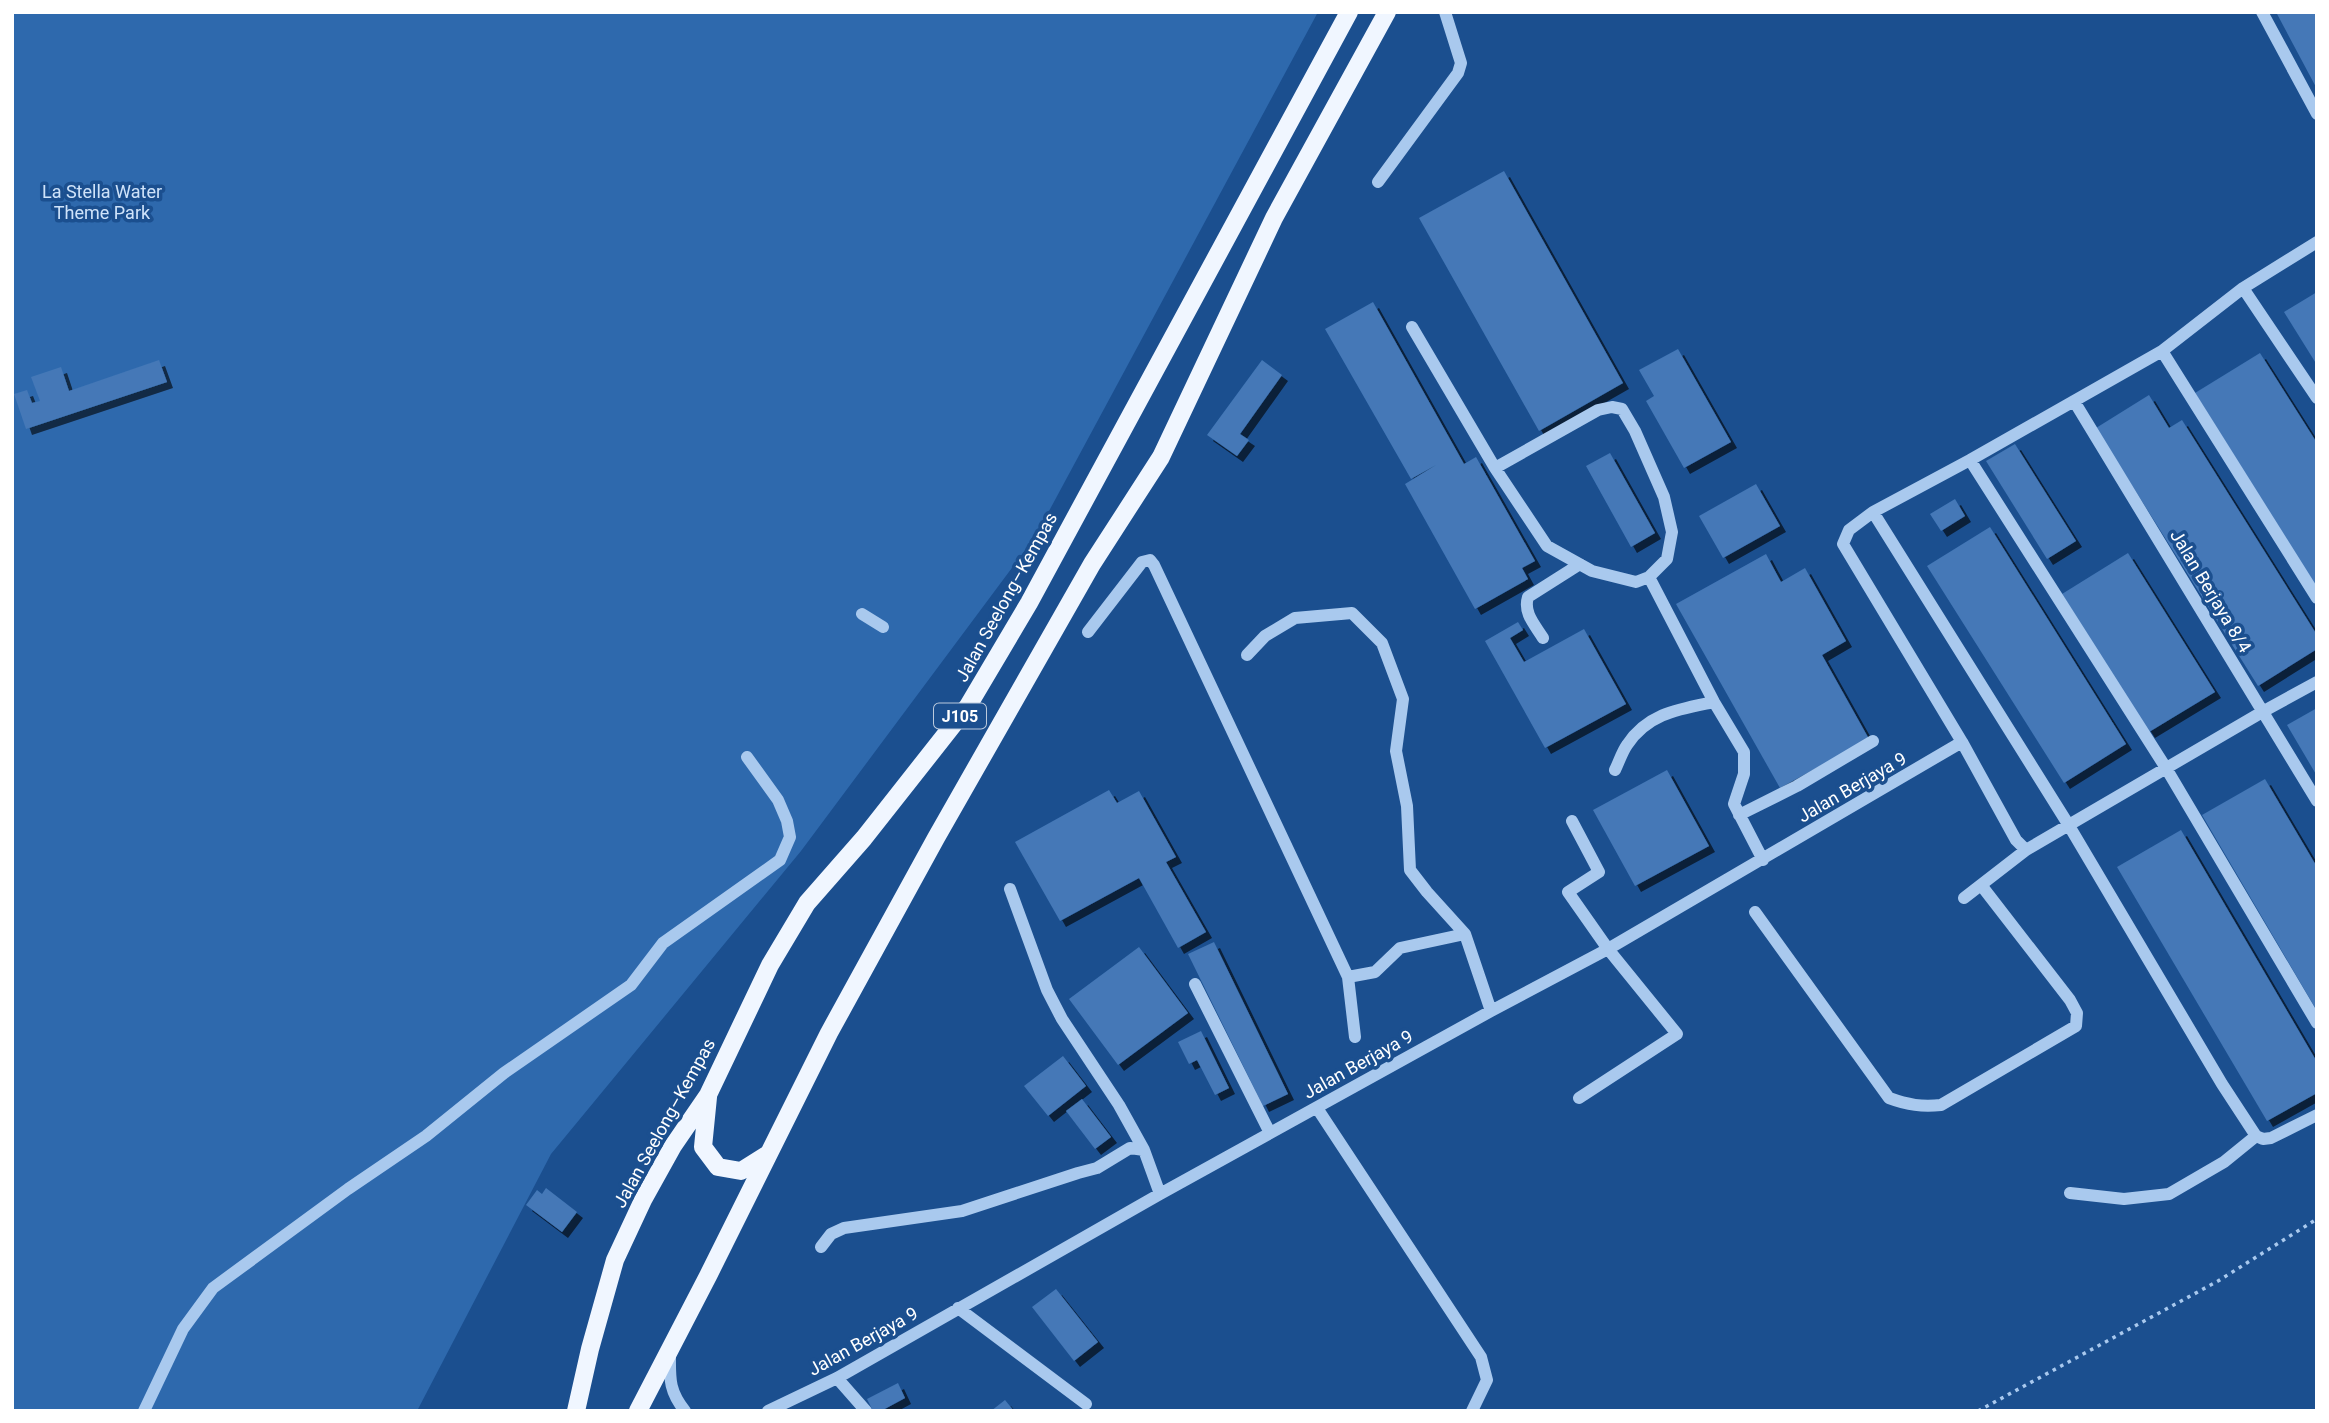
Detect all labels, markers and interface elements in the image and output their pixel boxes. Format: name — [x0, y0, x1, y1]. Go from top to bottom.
park label: La Stella Water Theme Park — [42, 181, 162, 223]
street label: Jalan Seelong–Kempas — [951, 509, 1061, 685]
street label: Jalan Berjaya 8/4 — [2166, 526, 2256, 656]
road number: J105 — [934, 704, 986, 729]
street label: Jalan Berjaya 9 — [1794, 747, 1910, 827]
street label: Jalan Berjaya 9 — [1300, 1025, 1416, 1103]
street label: Jalan Seelong–Kempas — [609, 1035, 719, 1211]
street label: Jalan Berjaya 9 — [805, 1302, 921, 1380]

